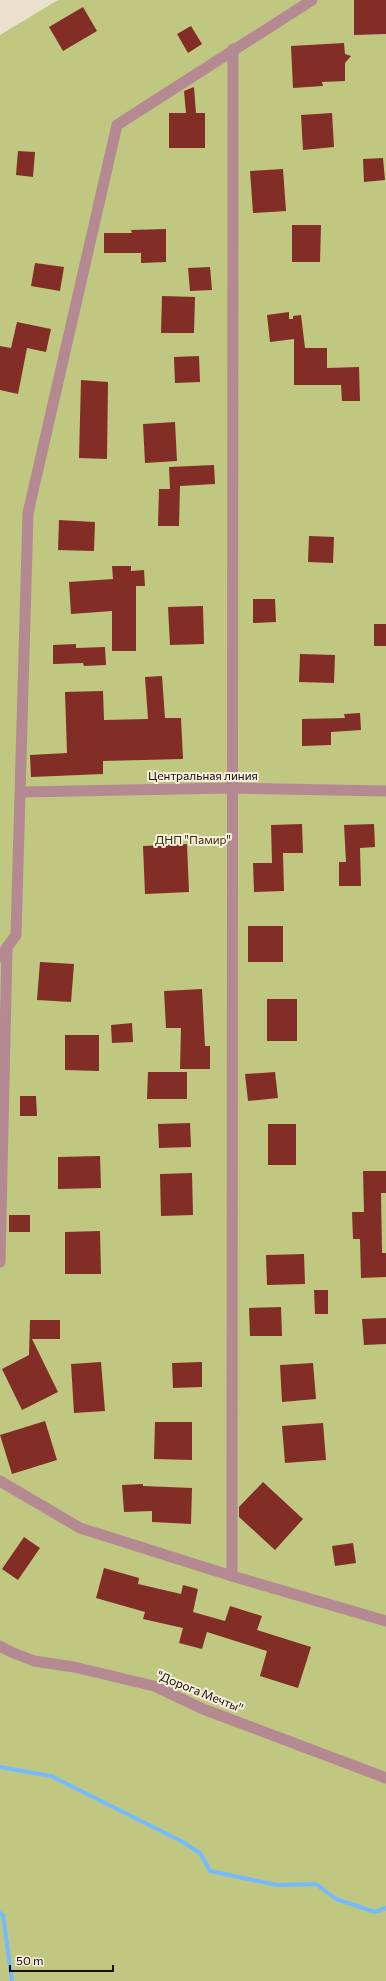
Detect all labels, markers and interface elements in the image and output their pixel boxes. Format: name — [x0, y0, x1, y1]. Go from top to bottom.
street label: Центральная линия — [148, 768, 258, 782]
park label: ДНП "Памир" — [155, 832, 231, 846]
street label: "Дорога Мечты'' — [155, 1667, 246, 1715]
scale bar — [10, 1947, 113, 1973]
text: 50 m — [16, 1953, 44, 1967]

